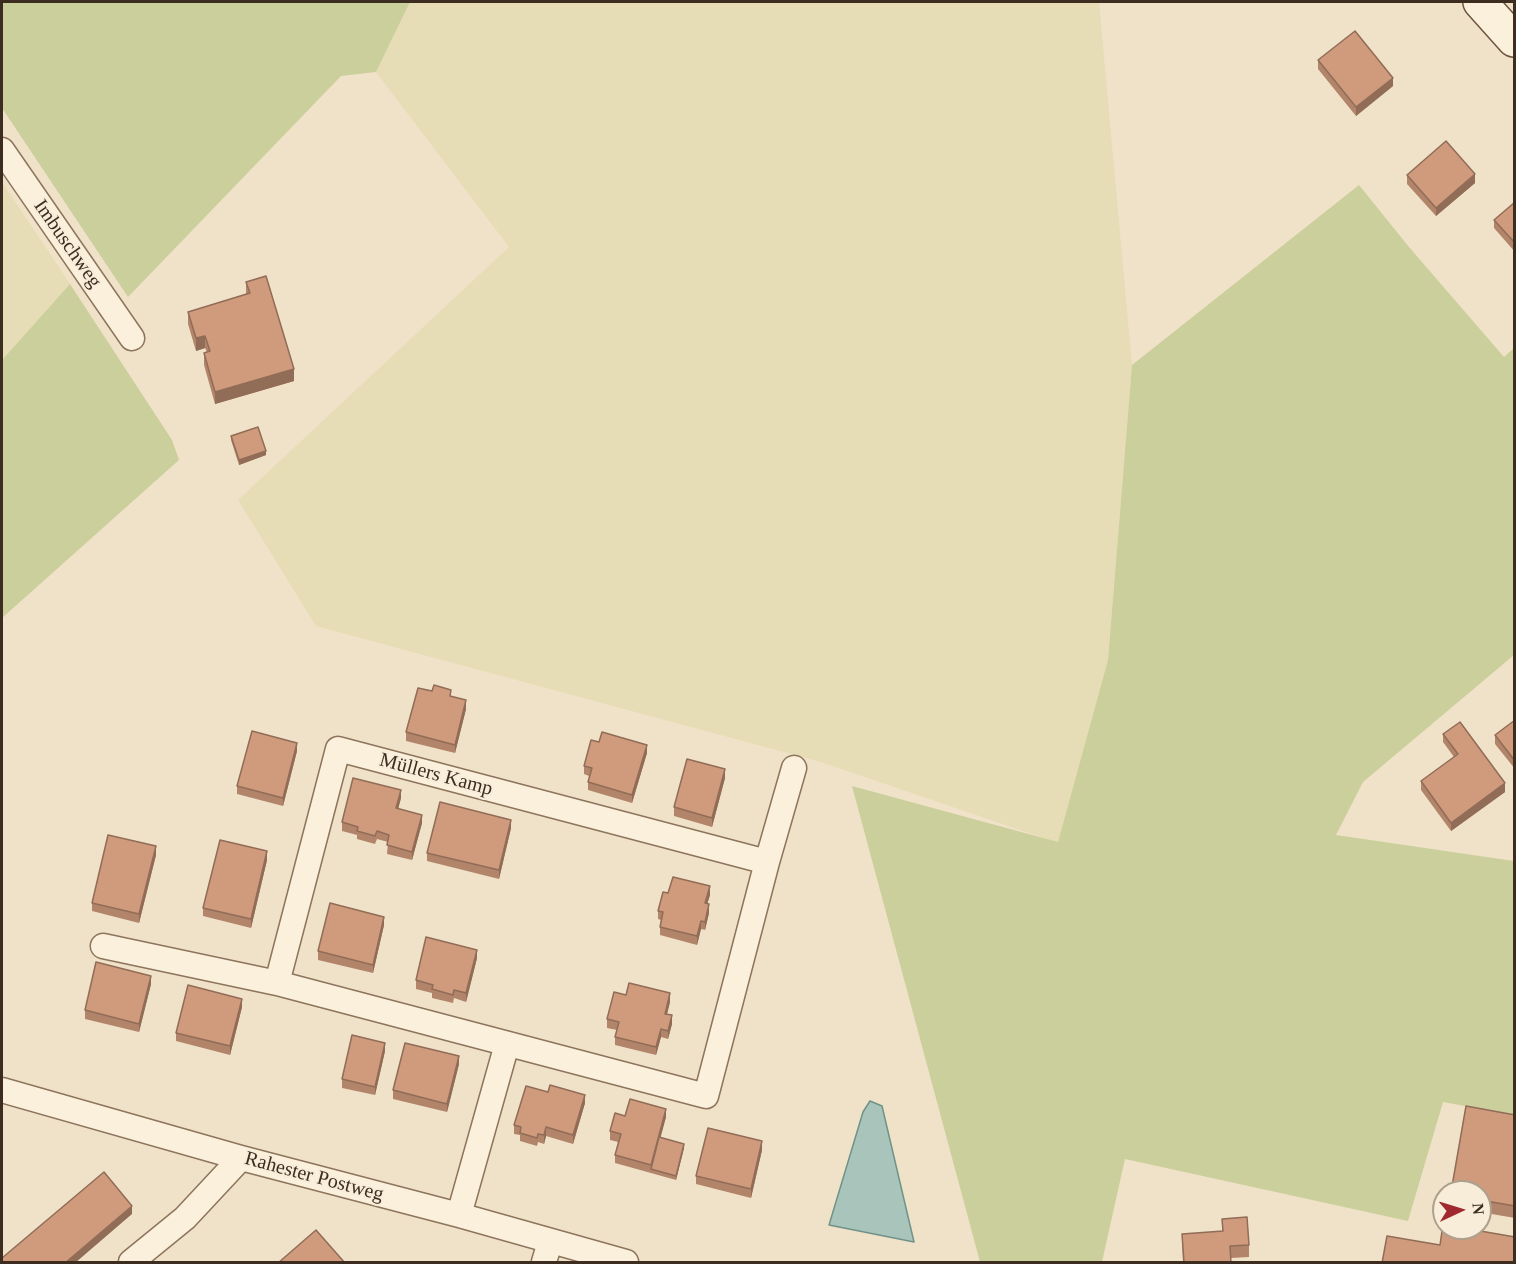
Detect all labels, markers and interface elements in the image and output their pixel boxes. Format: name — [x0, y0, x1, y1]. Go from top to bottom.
street label: Imbuschweg — [28, 195, 106, 293]
street label: Müllers Kamp — [377, 748, 495, 802]
street label: Rahester Postweg — [242, 1147, 386, 1207]
north arrow — [1432, 1180, 1492, 1240]
text: N — [1470, 1202, 1487, 1215]

